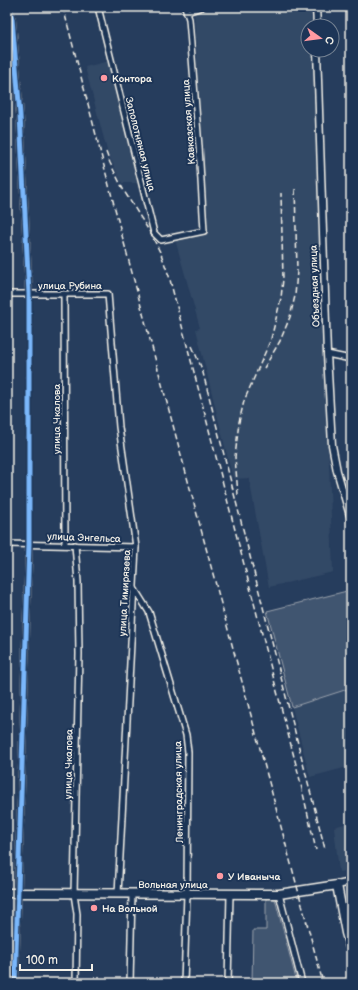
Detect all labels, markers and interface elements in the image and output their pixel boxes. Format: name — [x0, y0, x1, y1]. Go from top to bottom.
north arrow — [300, 18, 340, 58]
text: С — [322, 35, 336, 46]
marker: Контора — [99, 73, 109, 83]
place label: Контора — [112, 73, 152, 85]
street label: Кавказская улица — [180, 79, 198, 165]
street label: Заполотняная улица — [123, 96, 158, 193]
street label: Объездная улица — [308, 245, 322, 327]
street label: улица Рубина — [38, 280, 102, 292]
street label: улица Чкалова — [51, 384, 63, 454]
street label: улица Энгельса — [47, 531, 121, 545]
street label: улица Тимирязева — [117, 549, 133, 637]
street label: улица Чкалова — [62, 729, 76, 799]
street label: Ленинградская улица — [172, 741, 186, 844]
marker: У Иваныча — [215, 871, 225, 881]
place label: У Иваныча — [228, 871, 280, 883]
street label: Вольная улица — [138, 879, 208, 891]
marker: На Вольной — [89, 903, 99, 913]
place label: На Вольной — [102, 903, 158, 915]
scale bar — [20, 946, 92, 972]
text: 100 m — [26, 953, 58, 968]

